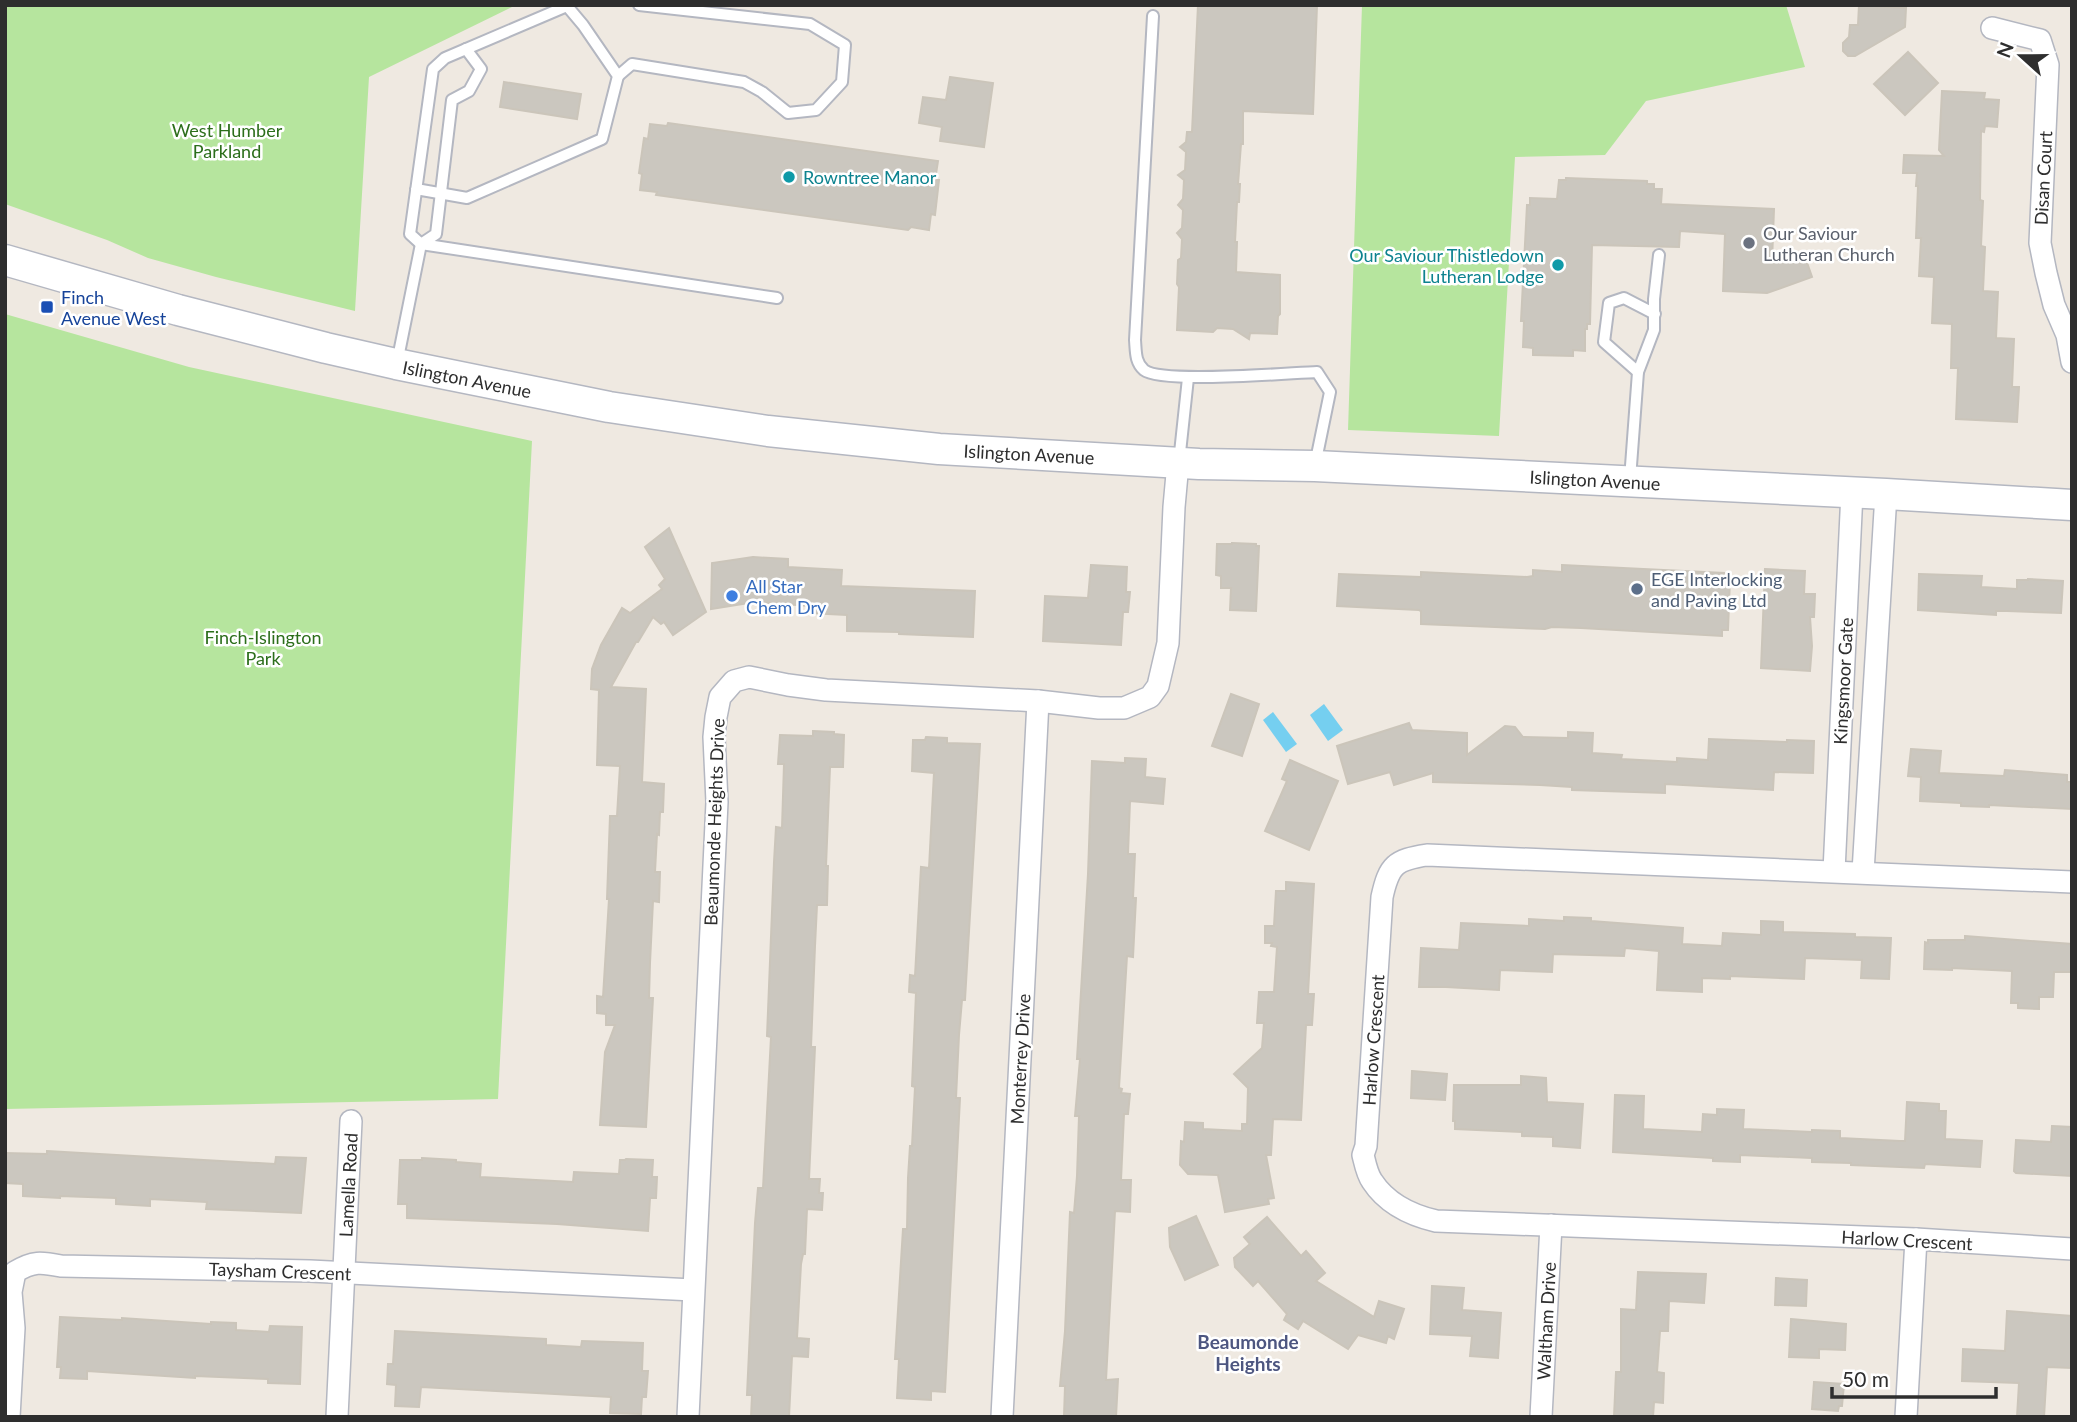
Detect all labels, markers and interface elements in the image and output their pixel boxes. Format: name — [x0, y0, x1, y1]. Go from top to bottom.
north arrow — [1986, 21, 2056, 91]
text: N — [1991, 39, 2018, 61]
park label: West Humber Parkland — [172, 119, 283, 162]
street label: Disan Court — [2030, 130, 2056, 226]
place label: Rowntree Manor — [803, 166, 937, 188]
marker: Rowntree Manor — [781, 169, 797, 185]
place label: Our Saviour Lutheran Church — [1763, 222, 1895, 265]
marker: Our Saviour Lutheran Church — [1741, 235, 1757, 251]
place label: Our Saviour Thistledown Lutheran Lodge — [1349, 244, 1544, 287]
marker: Our Saviour Thistledown Lutheran Lodge — [1550, 257, 1566, 273]
place label: Finch Avenue West — [61, 286, 167, 329]
marker: Finch Avenue West — [39, 299, 55, 315]
street label: Islington Avenue — [401, 356, 533, 402]
street label: Islington Avenue — [963, 440, 1095, 468]
street label: Islington Avenue — [1529, 466, 1661, 494]
place label: EGE Interlocking and Paving Ltd — [1651, 568, 1782, 611]
place label: All Star Chem Dry — [746, 575, 827, 618]
marker: EGE Interlocking and Paving Ltd — [1629, 581, 1645, 597]
marker: All Star Chem Dry — [724, 588, 740, 604]
street label: Kingsmoor Gate — [1829, 617, 1857, 745]
park label: Finch-Islington Park — [204, 626, 322, 669]
street label: Beaumonde Heights Drive — [699, 718, 729, 926]
street label: Harlow Crescent — [1357, 973, 1389, 1106]
street label: Monterrey Drive — [1006, 993, 1034, 1125]
street label: Lamella Road — [334, 1132, 362, 1238]
street label: Harlow Crescent — [1841, 1226, 1974, 1254]
street label: Taysham Crescent — [208, 1258, 352, 1284]
street label: Waltham Drive — [1532, 1261, 1560, 1381]
district label: Beaumonde Heights — [1197, 1330, 1299, 1375]
scale bar — [1832, 1356, 1996, 1400]
text: 50 m — [1842, 1366, 1889, 1391]

